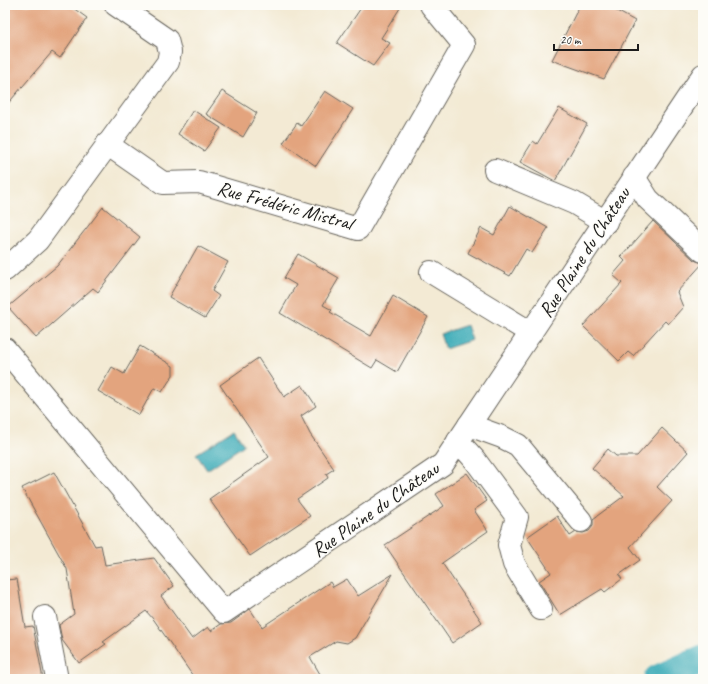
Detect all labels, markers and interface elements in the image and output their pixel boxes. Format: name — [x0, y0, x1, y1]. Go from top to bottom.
scale bar — [554, 26, 638, 52]
text: 20 m — [560, 32, 582, 48]
street label: Rue Frédéric Mistral — [214, 175, 359, 237]
street label: Rue Plaine du Château — [533, 181, 637, 322]
street label: Rue Plaine du Château — [307, 455, 445, 563]

